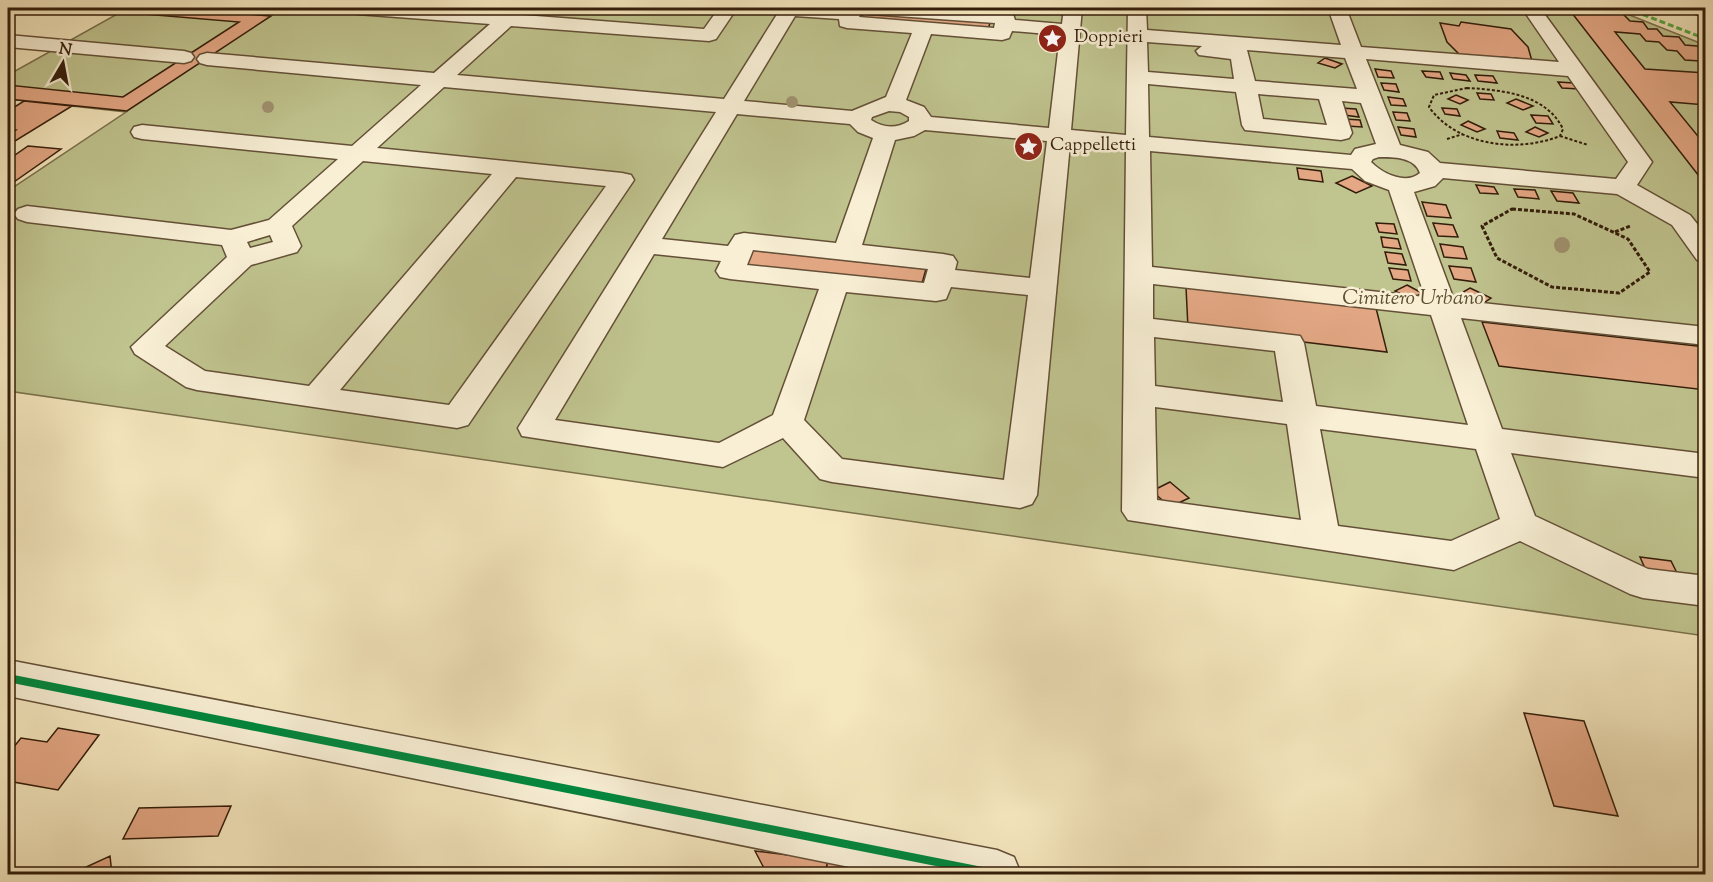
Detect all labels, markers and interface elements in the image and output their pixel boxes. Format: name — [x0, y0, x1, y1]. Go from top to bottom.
place icon: Doppieri — [1037, 22, 1069, 54]
place label: Doppieri — [1074, 25, 1143, 51]
north arrow — [33, 33, 93, 93]
text: N — [57, 38, 74, 63]
place icon: Cappelletti — [1013, 130, 1045, 162]
place label: Cappelletti — [1050, 133, 1136, 159]
park label: Cimitero Urbano — [1342, 284, 1484, 314]

